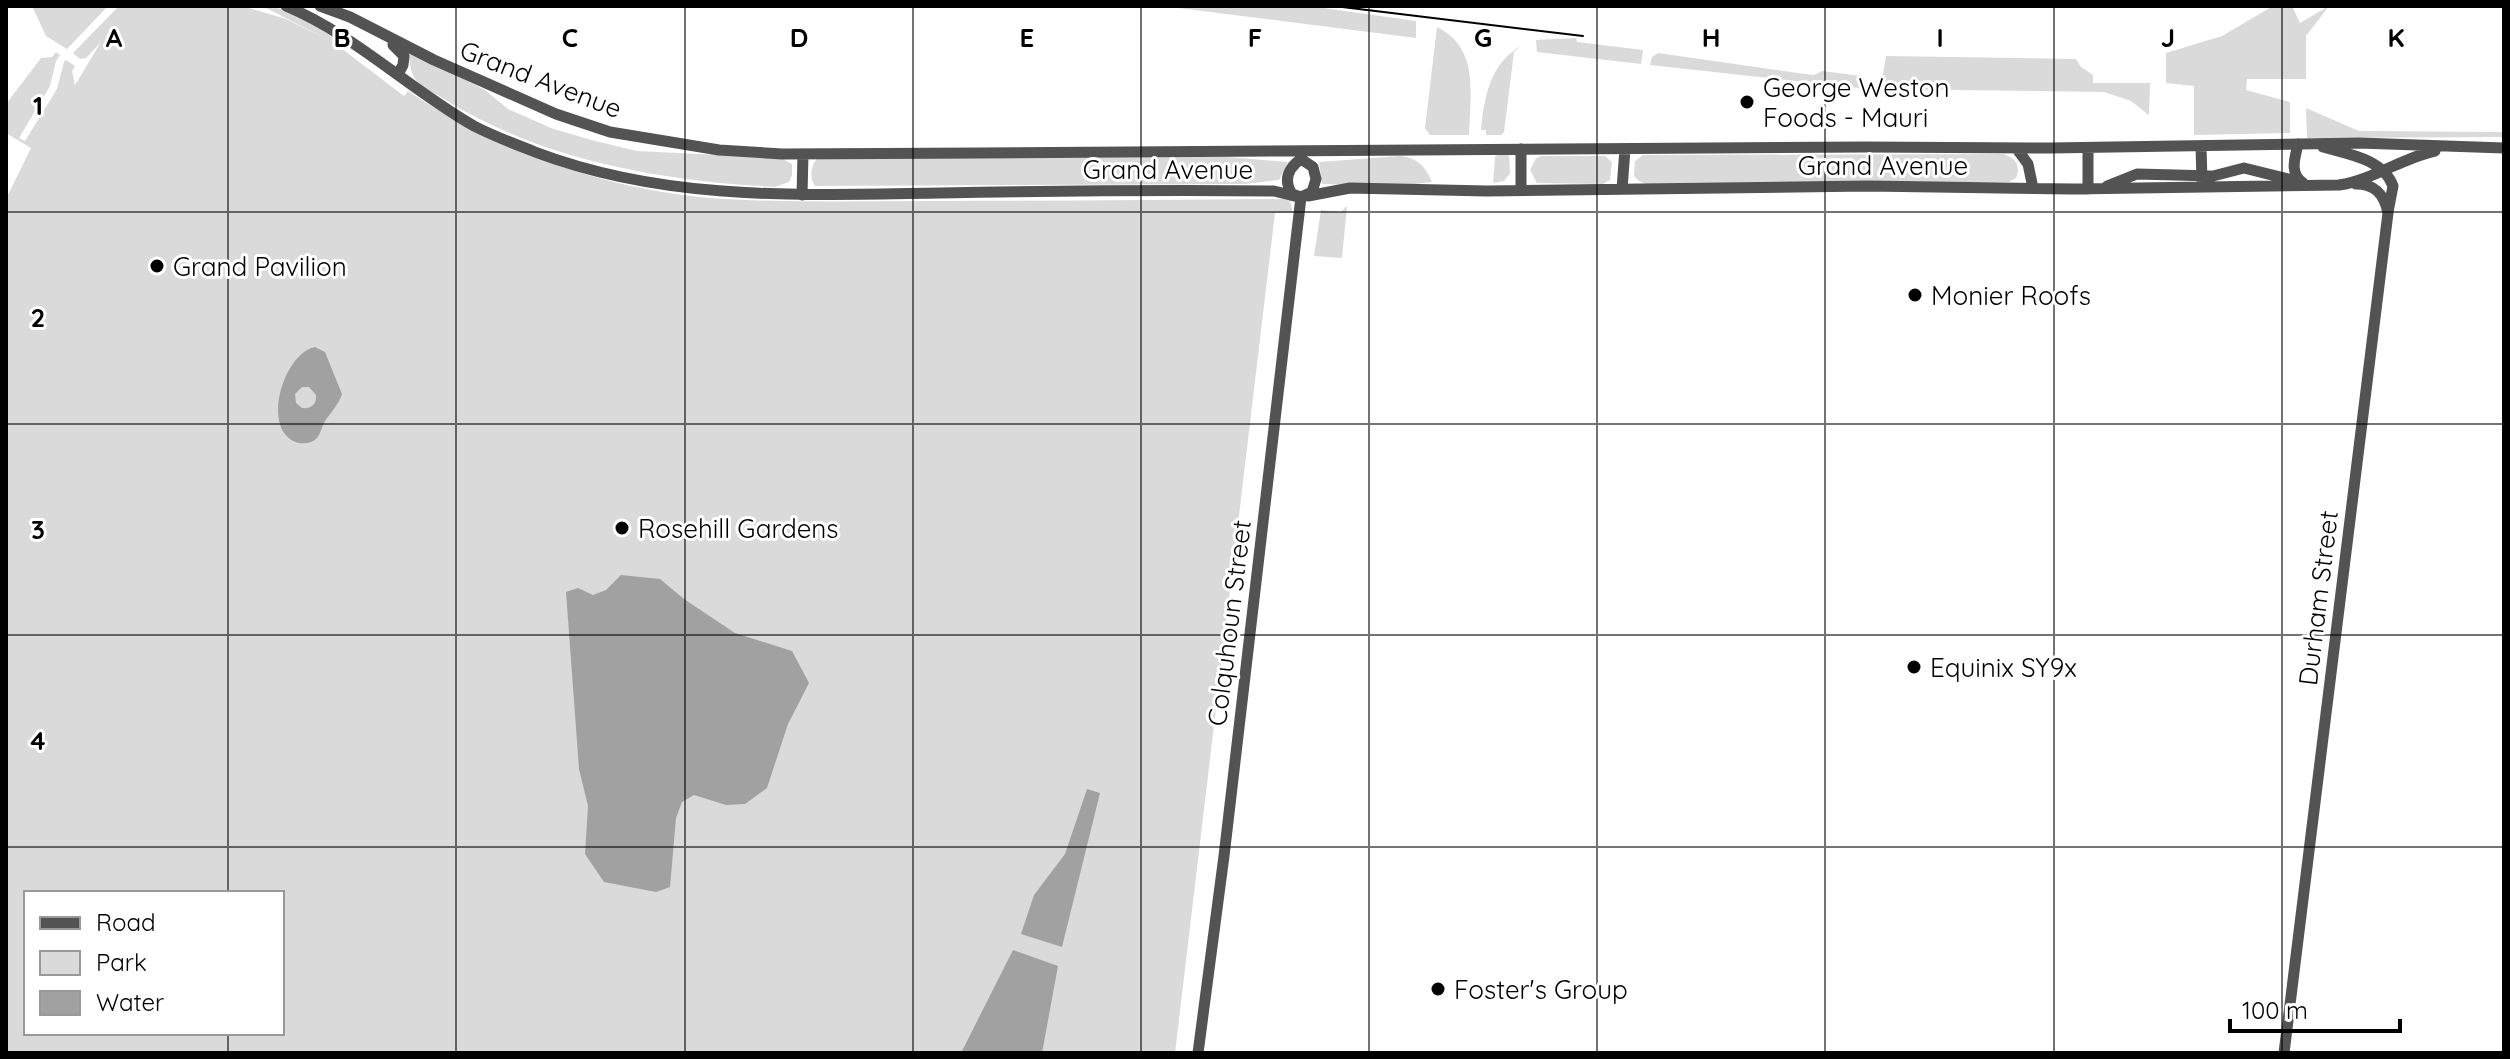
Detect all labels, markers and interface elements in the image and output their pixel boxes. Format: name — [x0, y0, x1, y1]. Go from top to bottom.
text: A — [106, 21, 123, 54]
text: B — [333, 21, 351, 54]
text: C — [562, 21, 578, 54]
text: D — [790, 21, 808, 54]
text: E — [1020, 21, 1034, 54]
text: F — [1248, 21, 1262, 54]
text: G — [1474, 21, 1492, 54]
text: H — [1702, 21, 1720, 54]
text: I — [1936, 21, 1944, 54]
text: J — [2161, 21, 2175, 54]
text: K — [2387, 21, 2405, 54]
street label: Grand Avenue — [456, 33, 626, 125]
place label: George Weston Foods - Mauri — [1763, 71, 1950, 134]
text: 1 — [33, 89, 43, 122]
marker: George Weston Foods - Mauri — [1738, 93, 1756, 111]
street label: Grand Avenue — [1798, 149, 1968, 182]
street label: Grand Avenue — [1083, 153, 1253, 186]
place label: Grand Pavilion — [173, 250, 347, 283]
marker: Grand Pavilion — [148, 257, 166, 275]
place label: Monier Roofs — [1931, 279, 2091, 312]
marker: Monier Roofs — [1906, 286, 1924, 304]
text: 2 — [31, 301, 45, 334]
street label: Durham Street — [2291, 509, 2345, 687]
place label: Rosehill Gardens — [638, 512, 839, 545]
text: 3 — [31, 513, 45, 546]
street label: Colquhoun Street — [1200, 518, 1258, 728]
marker: Rosehill Gardens — [613, 519, 631, 537]
place label: Equinix SY9x — [1930, 651, 2077, 684]
marker: Equinix SY9x — [1905, 658, 1923, 676]
text: 4 — [30, 724, 46, 757]
legend — [24, 891, 284, 1035]
text: Road — [96, 907, 156, 937]
text: Park — [96, 947, 147, 977]
place label: Foster's Group — [1454, 973, 1628, 1006]
marker: Foster's Group — [1429, 980, 1447, 998]
scale bar — [2230, 983, 2400, 1033]
text: Water — [96, 987, 164, 1017]
text: 100 m — [2242, 995, 2308, 1025]

